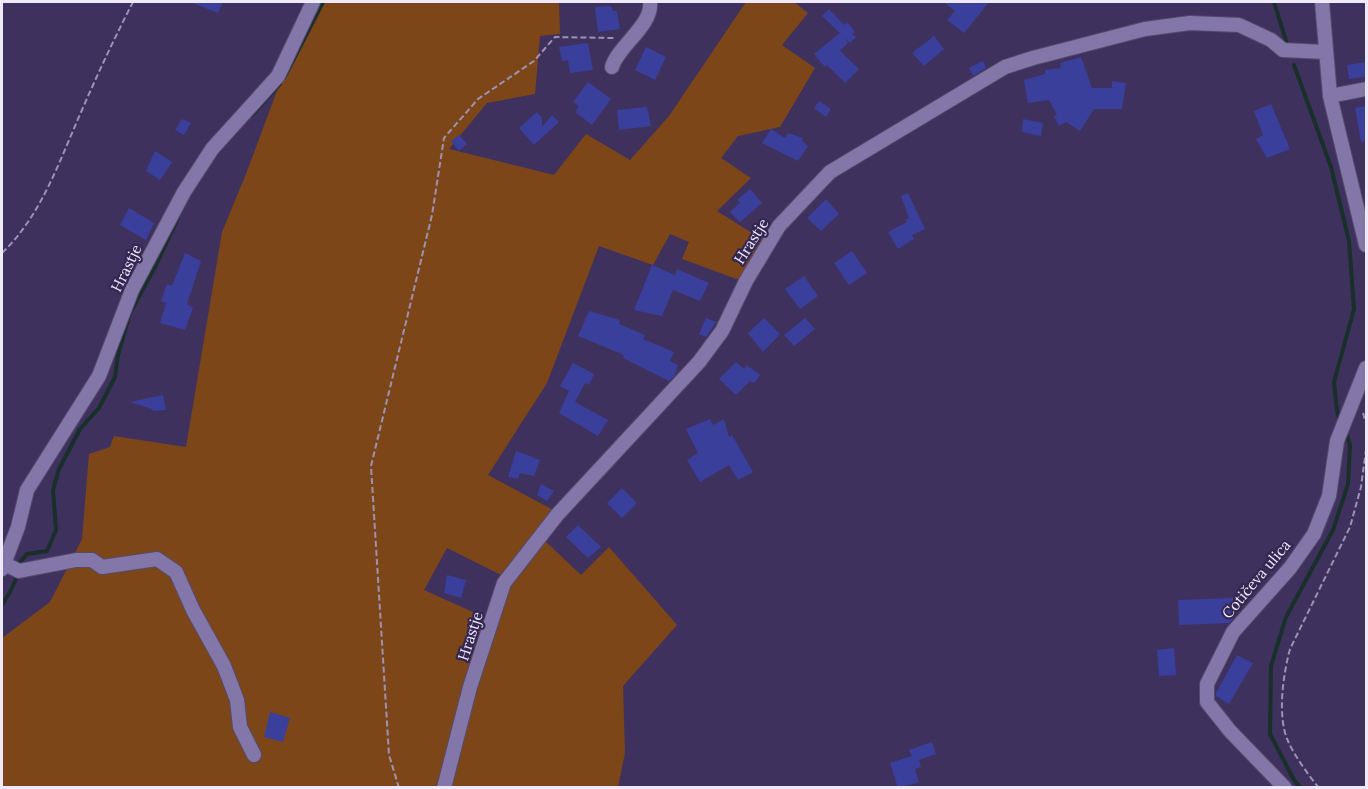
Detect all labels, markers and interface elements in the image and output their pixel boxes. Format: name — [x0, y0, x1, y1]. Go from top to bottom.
street label: Hrastje — [730, 215, 772, 267]
street label: Hrastje — [106, 241, 146, 295]
street label: Cotičeva ulica — [1217, 535, 1295, 622]
street label: Hrastje — [453, 609, 487, 663]

